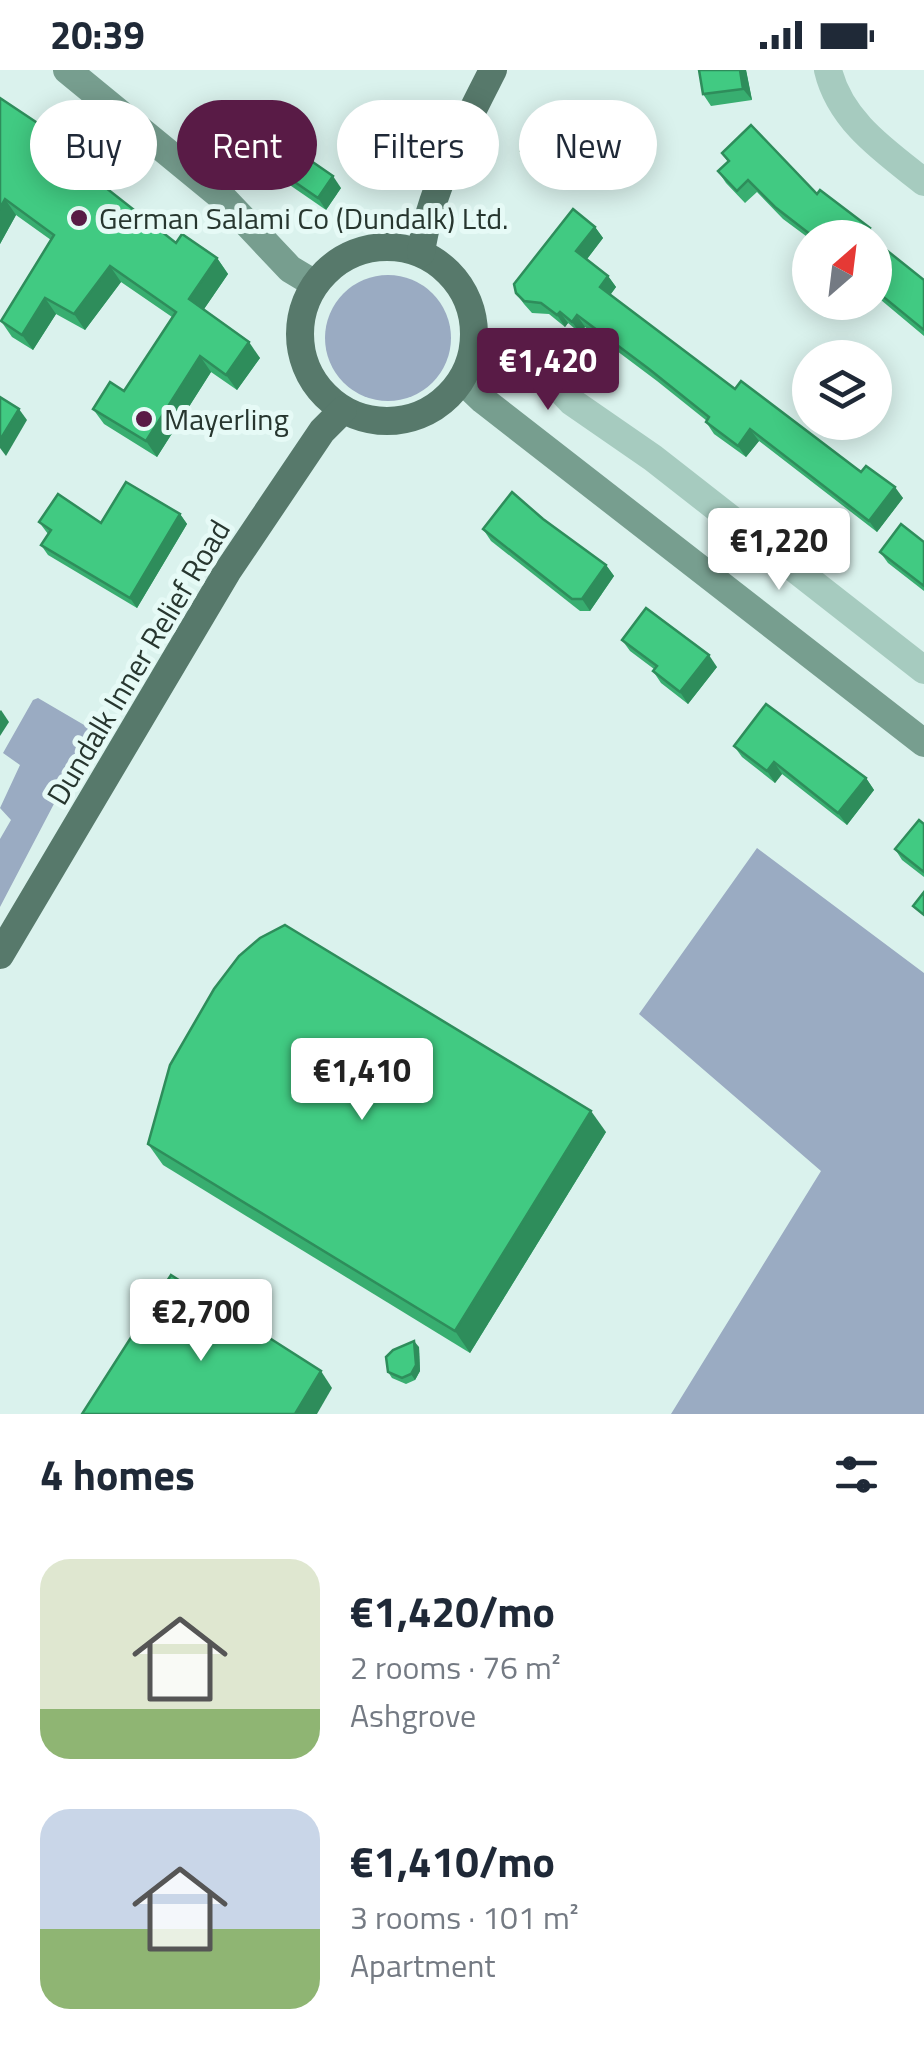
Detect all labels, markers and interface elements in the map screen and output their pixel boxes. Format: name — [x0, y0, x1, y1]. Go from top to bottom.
text: 20:39 — [50, 6, 145, 64]
chip: Buy — [30, 100, 157, 190]
chip: Rent — [177, 100, 317, 190]
chip: Filters — [337, 100, 499, 190]
chip: New — [519, 100, 657, 190]
place label: German Salami Co (Dundalk) Ltd. — [99, 195, 509, 241]
marker: German Salami Co (Dundalk) Ltd. — [68, 207, 90, 229]
north arrow — [792, 220, 892, 320]
map controls — [792, 220, 892, 440]
pin: €1,420 — [467, 328, 629, 413]
text: €1,420 — [499, 336, 597, 384]
button: layers — [792, 340, 892, 440]
place label: Mayerling — [164, 396, 289, 442]
marker: Mayerling — [133, 408, 155, 430]
pin: €1,220 — [698, 508, 860, 593]
street label: Dundalk Inner Relief Road — [34, 511, 242, 813]
text: €1,220 — [730, 516, 828, 564]
pin: €1,410 — [281, 1038, 443, 1123]
text: €1,410 — [313, 1046, 411, 1094]
pin: €2,700 — [120, 1279, 282, 1364]
text: €2,700 — [152, 1287, 250, 1335]
text: 4 homes — [40, 1442, 195, 1506]
icon: filters — [829, 1447, 884, 1502]
text: €1,420/mo — [350, 1579, 555, 1643]
icon: home — [120, 1599, 240, 1719]
text: 2 rooms · 76 m² — [350, 1643, 561, 1691]
text: Ashgrove — [350, 1691, 476, 1739]
text: €1,410/mo — [350, 1829, 555, 1893]
icon: home — [120, 1849, 240, 1969]
text: 3 rooms · 101 m² — [350, 1893, 579, 1941]
text: Apartment — [350, 1941, 496, 1989]

